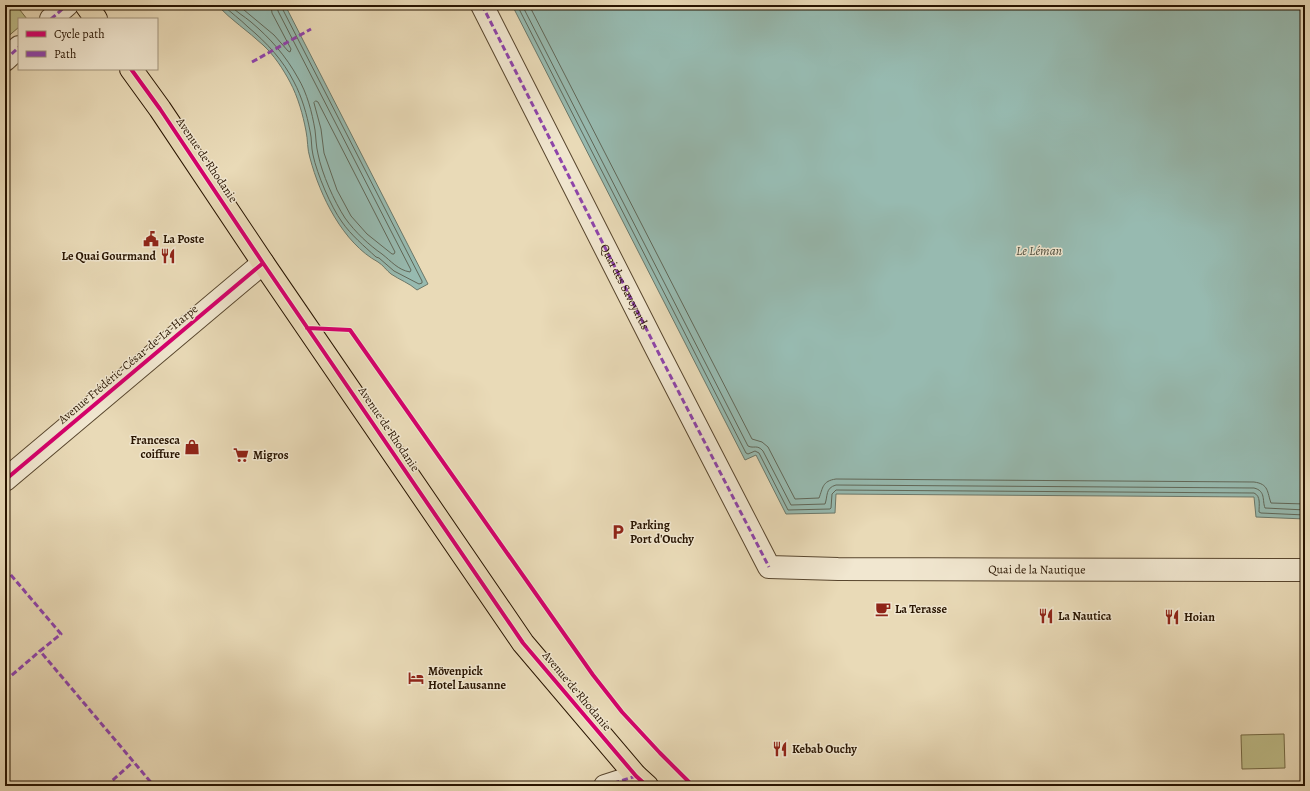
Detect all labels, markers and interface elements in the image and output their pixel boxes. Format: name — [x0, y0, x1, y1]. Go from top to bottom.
legend — [18, 18, 158, 70]
text: Cycle path — [54, 26, 105, 42]
text: Path — [54, 46, 77, 62]
street label: Avenue de Rhodanie — [172, 114, 241, 206]
public building icon: La Poste — [142, 230, 160, 248]
place label: La Poste — [163, 231, 205, 247]
street label: Quai des Savoyards — [596, 241, 654, 333]
water label: Le Léman — [1016, 242, 1062, 259]
restaurant icon: Le Quai Gourmand — [159, 247, 177, 265]
place label: Le Quai Gourmand — [62, 248, 157, 264]
street label: Avenue Frédéric-César-de-La-Harpe — [54, 301, 201, 428]
street label: Avenue de Rhodanie — [354, 383, 423, 475]
place label: Francesca coiffure — [130, 432, 180, 462]
shop icon: Francesca coiffure — [183, 438, 201, 456]
supermarket icon: Migros — [232, 446, 250, 464]
place label: Migros — [253, 447, 289, 463]
place label: Parking Port d'Ouchy — [630, 517, 694, 547]
parking icon: Parking Port d'Ouchy — [609, 523, 627, 541]
street label: Quai de la Nautique — [988, 561, 1086, 578]
cafe icon: La Terasse — [874, 600, 892, 618]
place label: La Terasse — [895, 601, 947, 617]
restaurant icon: La Nautica — [1037, 607, 1055, 625]
place label: La Nautica — [1058, 608, 1112, 624]
restaurant icon: Hoian — [1163, 608, 1181, 626]
place label: Hoian — [1184, 609, 1215, 625]
street label: Avenue de Rhodanie — [538, 647, 615, 734]
place label: Mövenpick Hotel Lausanne — [428, 663, 507, 693]
hotel icon: Mövenpick Hotel Lausanne — [407, 669, 425, 687]
restaurant icon: Kebab Ouchy — [771, 740, 789, 758]
place label: Kebab Ouchy — [792, 741, 857, 757]

